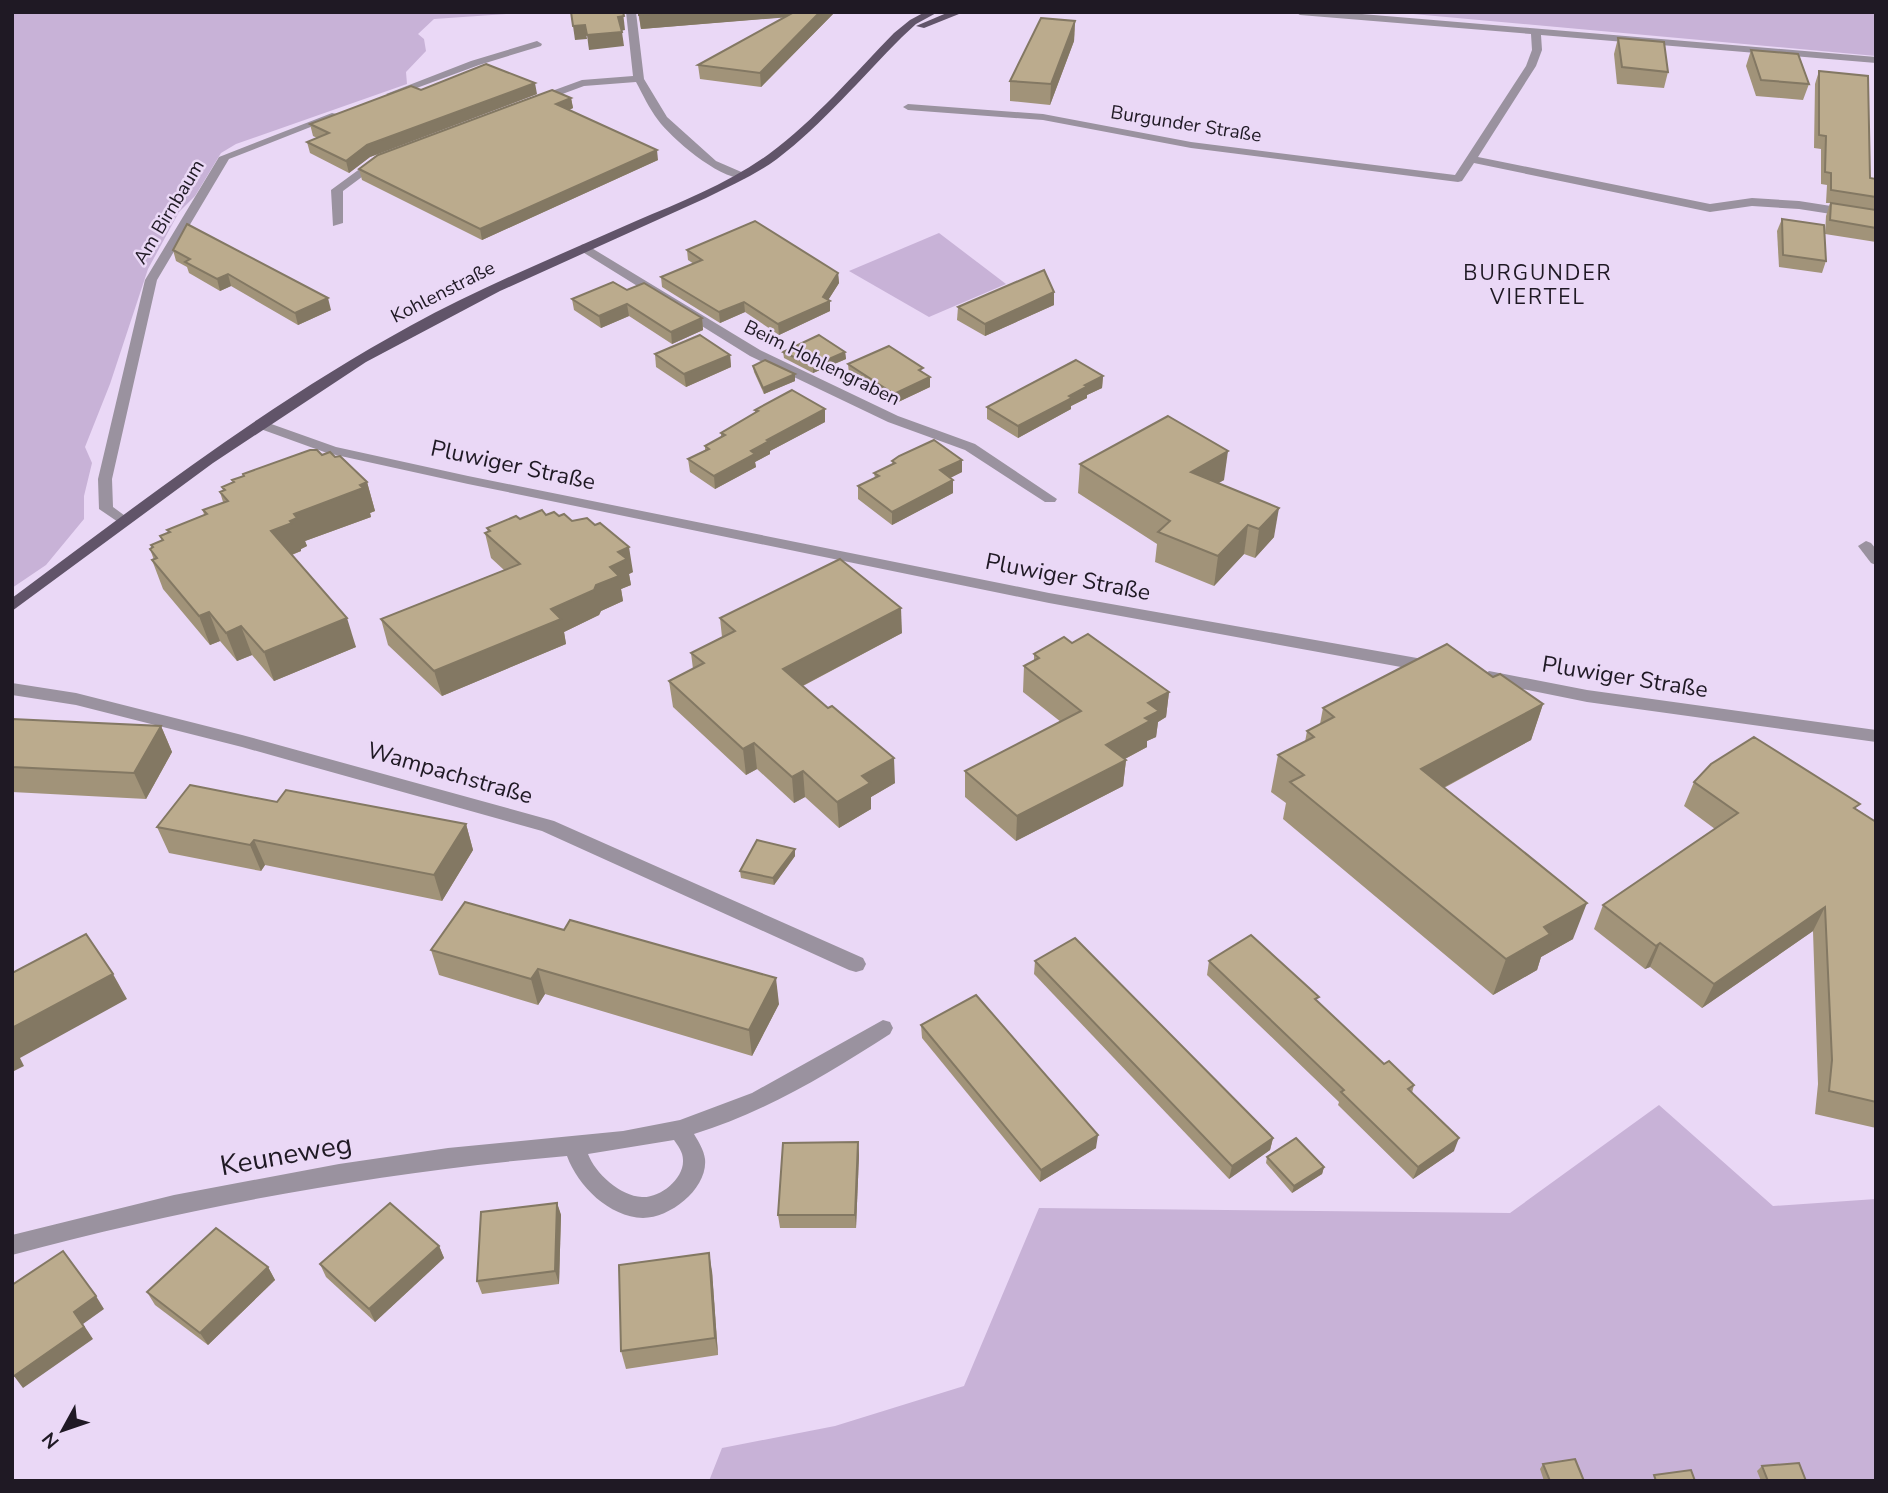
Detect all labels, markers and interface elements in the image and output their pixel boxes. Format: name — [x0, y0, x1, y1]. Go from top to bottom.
street label: Burgunder Straße — [1109, 99, 1263, 149]
street label: Am Birnbaum — [127, 155, 211, 269]
street label: Kohlenstraße — [386, 255, 500, 329]
district label: BURGUNDER VIERTEL — [1463, 259, 1613, 311]
street label: Beim Hohlengraben — [740, 314, 904, 412]
street label: Pluwiger Straße — [428, 432, 598, 498]
street label: Pluwiger Straße — [983, 546, 1153, 608]
street label: Pluwiger Straße — [1540, 649, 1710, 705]
street label: Wampachstraße — [364, 735, 536, 811]
street label: Keuneweg — [217, 1125, 355, 1185]
north arrow — [28, 1395, 98, 1465]
text: N — [36, 1426, 65, 1454]

